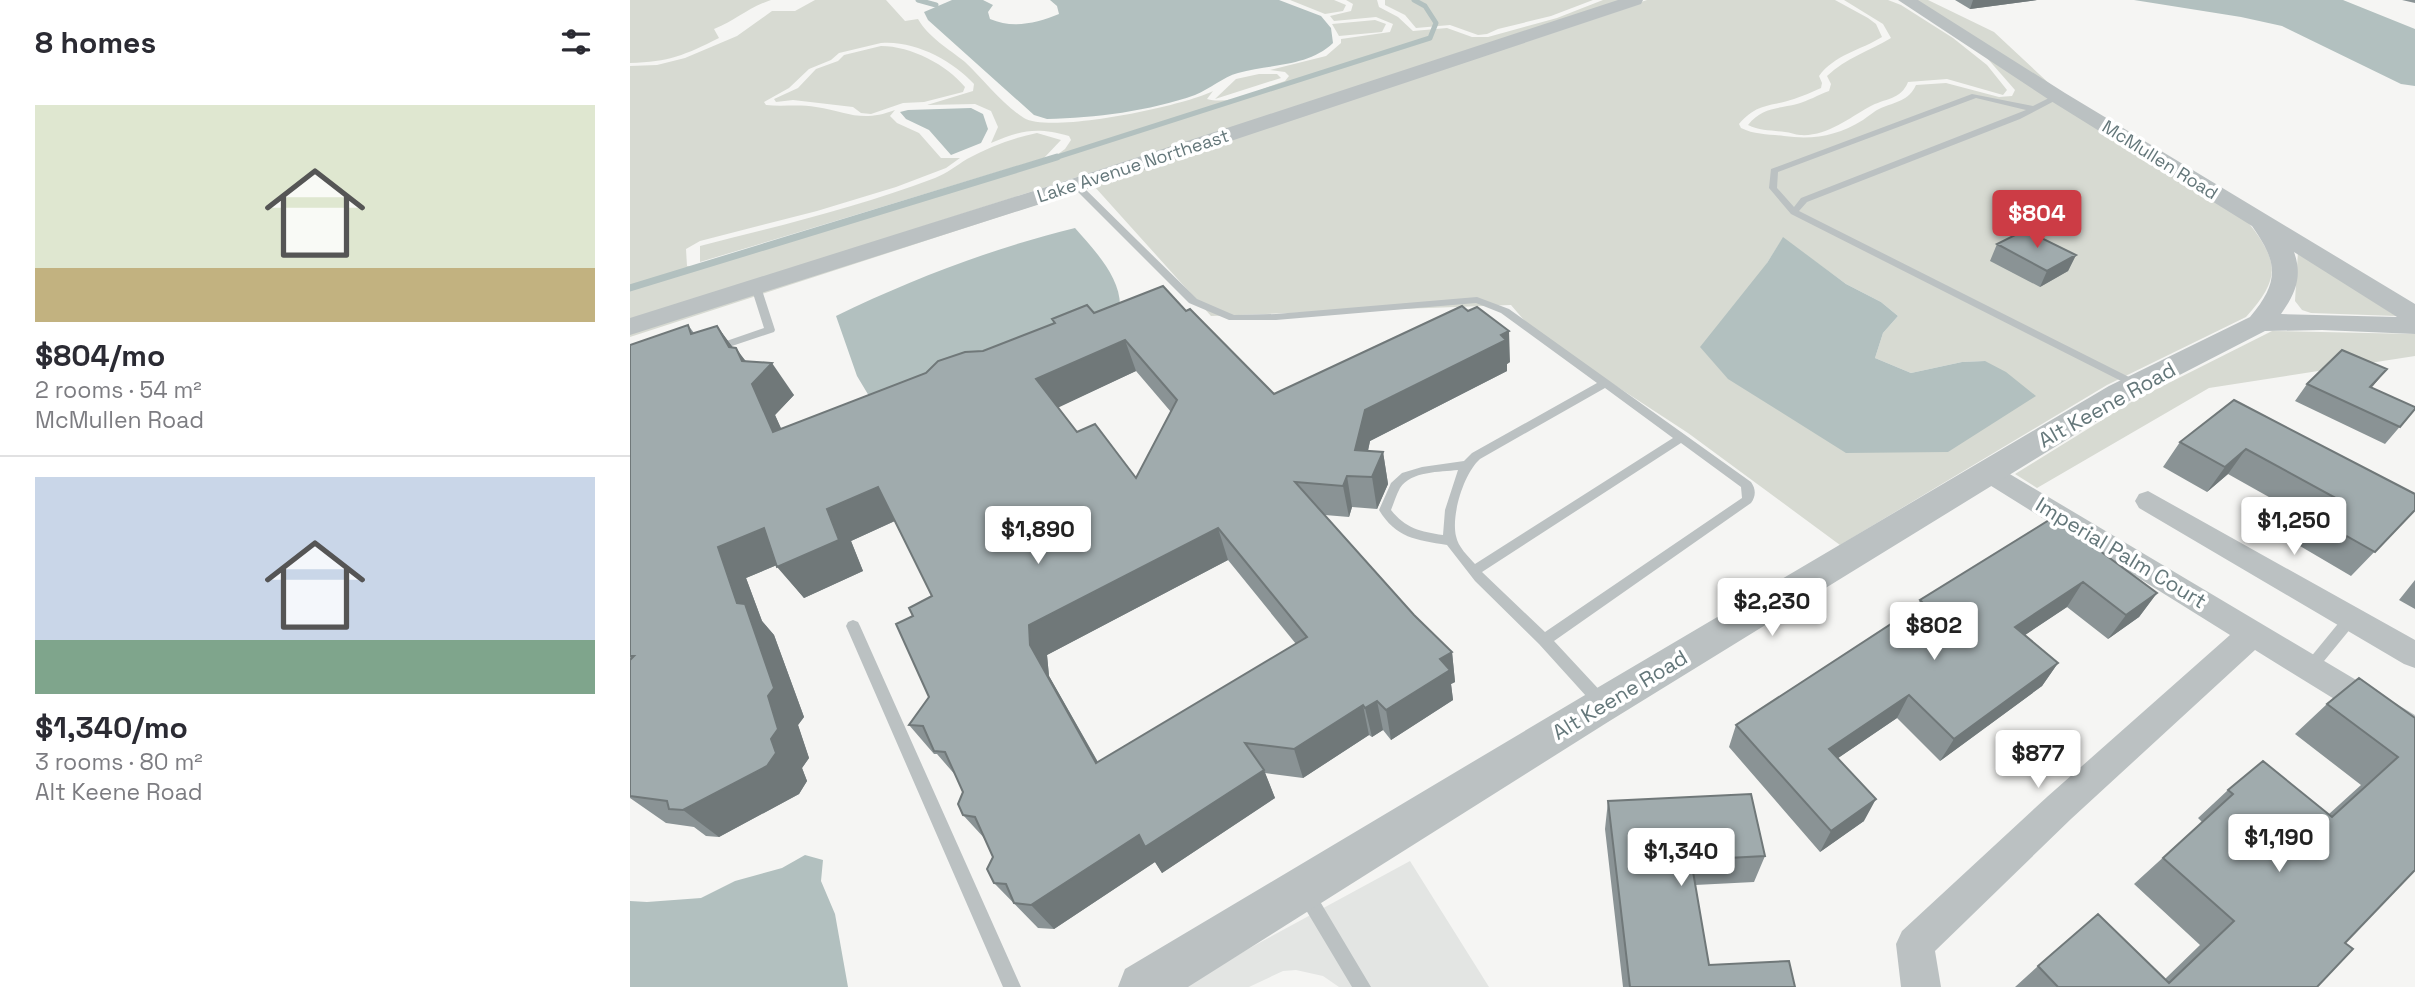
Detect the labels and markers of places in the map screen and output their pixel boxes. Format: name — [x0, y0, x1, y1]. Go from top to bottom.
pin: $804 — [1996, 190, 2078, 250]
pin: $1,250 — [2237, 498, 2351, 557]
pin: $1,890 — [981, 506, 1095, 566]
pin: $2,230 — [1715, 578, 1829, 638]
pin: $802 — [1893, 602, 1975, 662]
pin: $877 — [1997, 730, 2079, 790]
pin: $1,190 — [2222, 814, 2336, 874]
pin: $1,340 — [1624, 828, 1738, 888]

